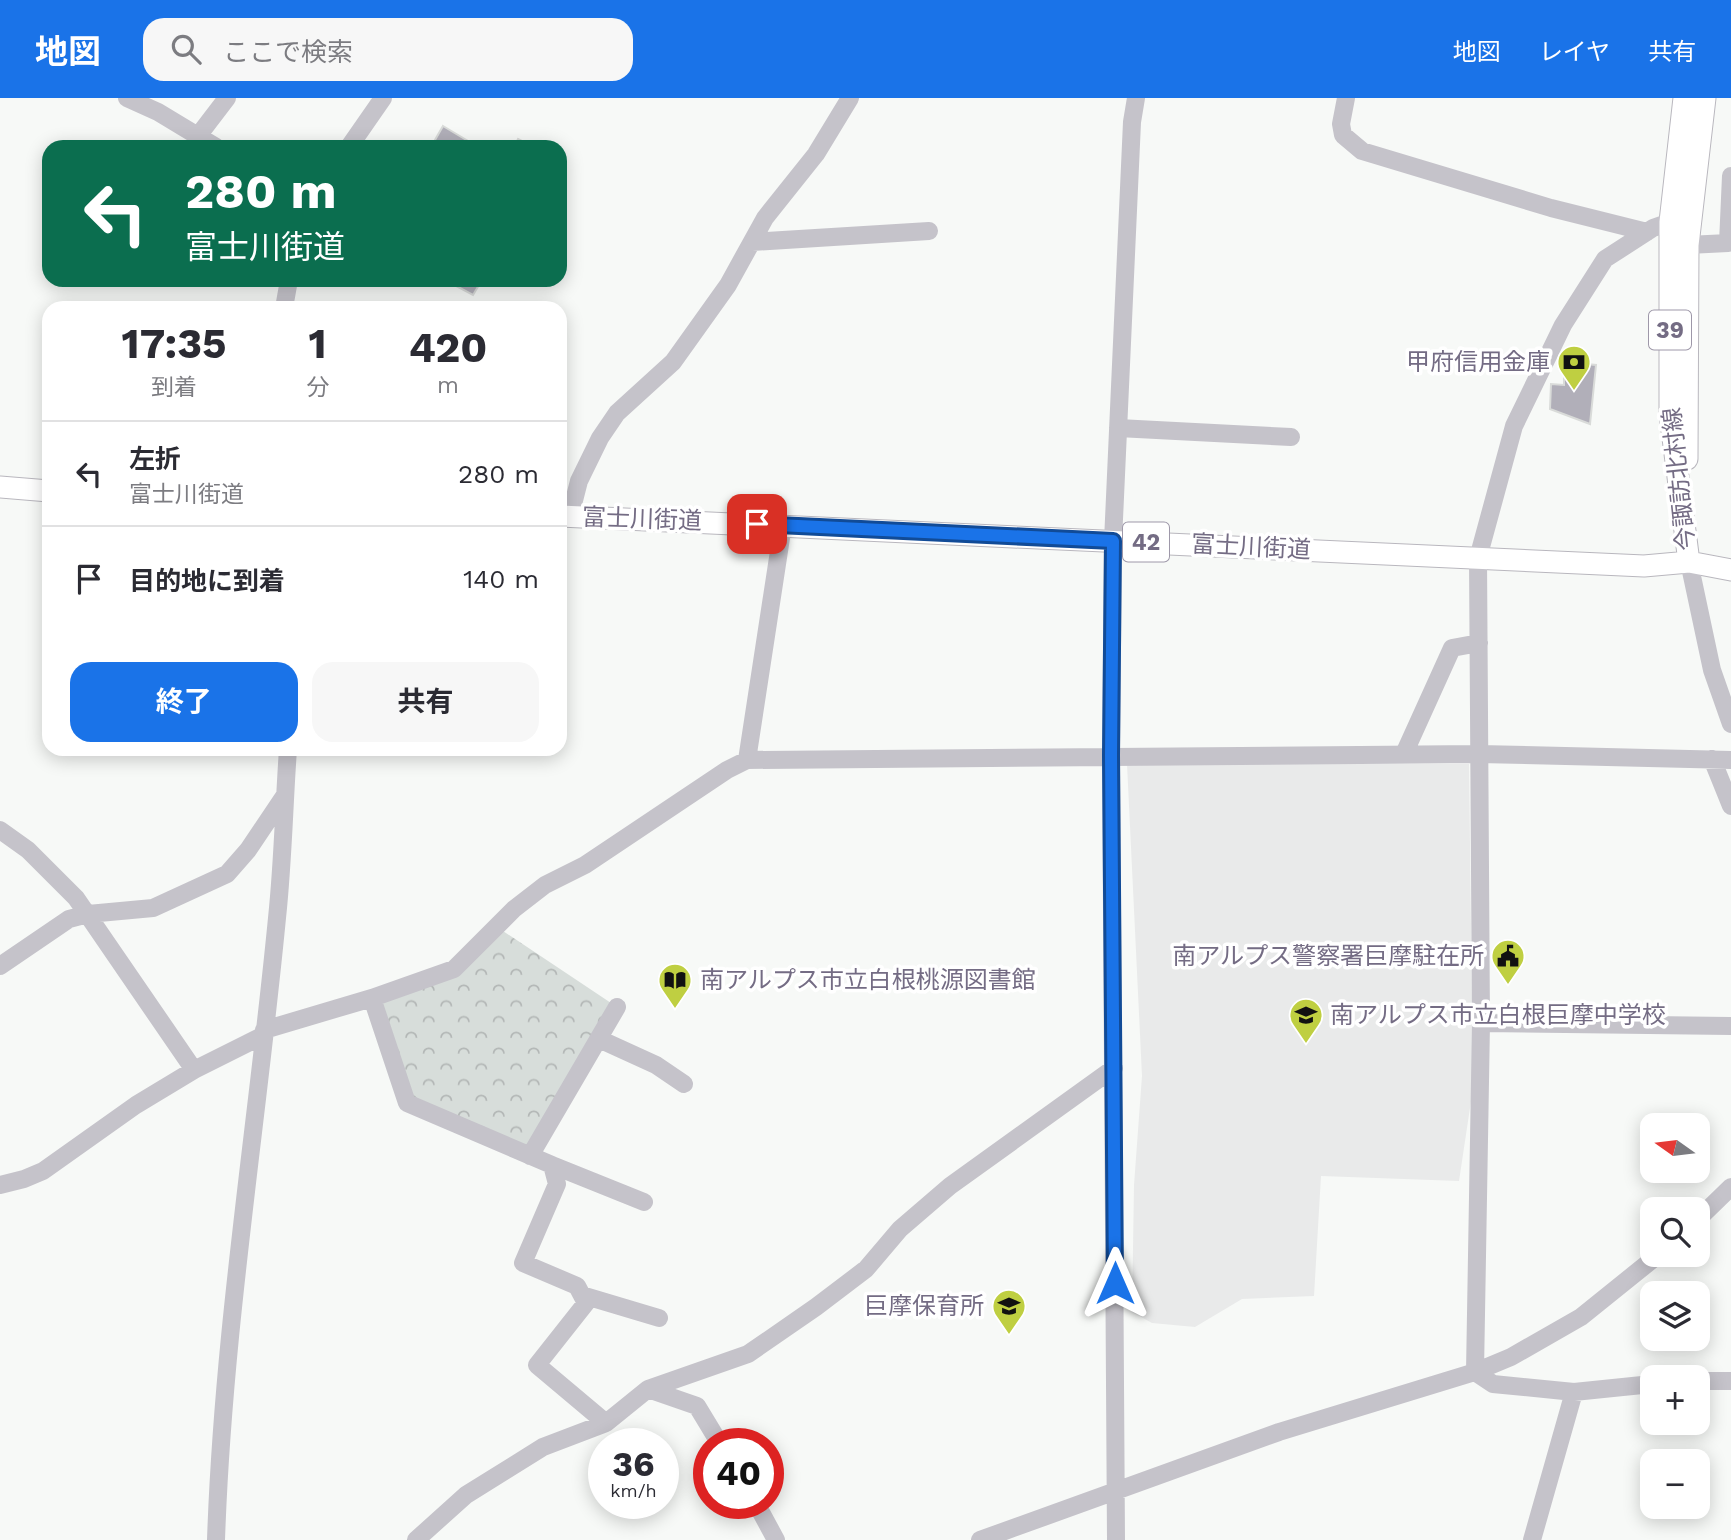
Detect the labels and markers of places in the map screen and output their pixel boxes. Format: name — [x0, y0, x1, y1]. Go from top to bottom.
bank icon: 甲府信用金庫 — [1555, 343, 1593, 392]
place label: 甲府信用金庫 — [1406, 348, 1550, 376]
pin — [727, 494, 787, 554]
public building icon: 南アルプス警察署巨摩駐在所 — [1489, 937, 1527, 986]
place label: 南アルプス警察署巨摩駐在所 — [1172, 942, 1484, 970]
library icon: 南アルプス市立白根桃源図書館 — [656, 961, 694, 1010]
place label: 南アルプス市立白根桃源図書館 — [700, 966, 1036, 994]
school or university icon: 南アルプス市立白根巨摩中学校 — [1287, 996, 1325, 1045]
place label: 南アルプス市立白根巨摩中学校 — [1330, 1001, 1666, 1029]
school or university icon: 巨摩保育所 — [990, 1287, 1028, 1336]
place label: 巨摩保育所 — [864, 1292, 984, 1320]

